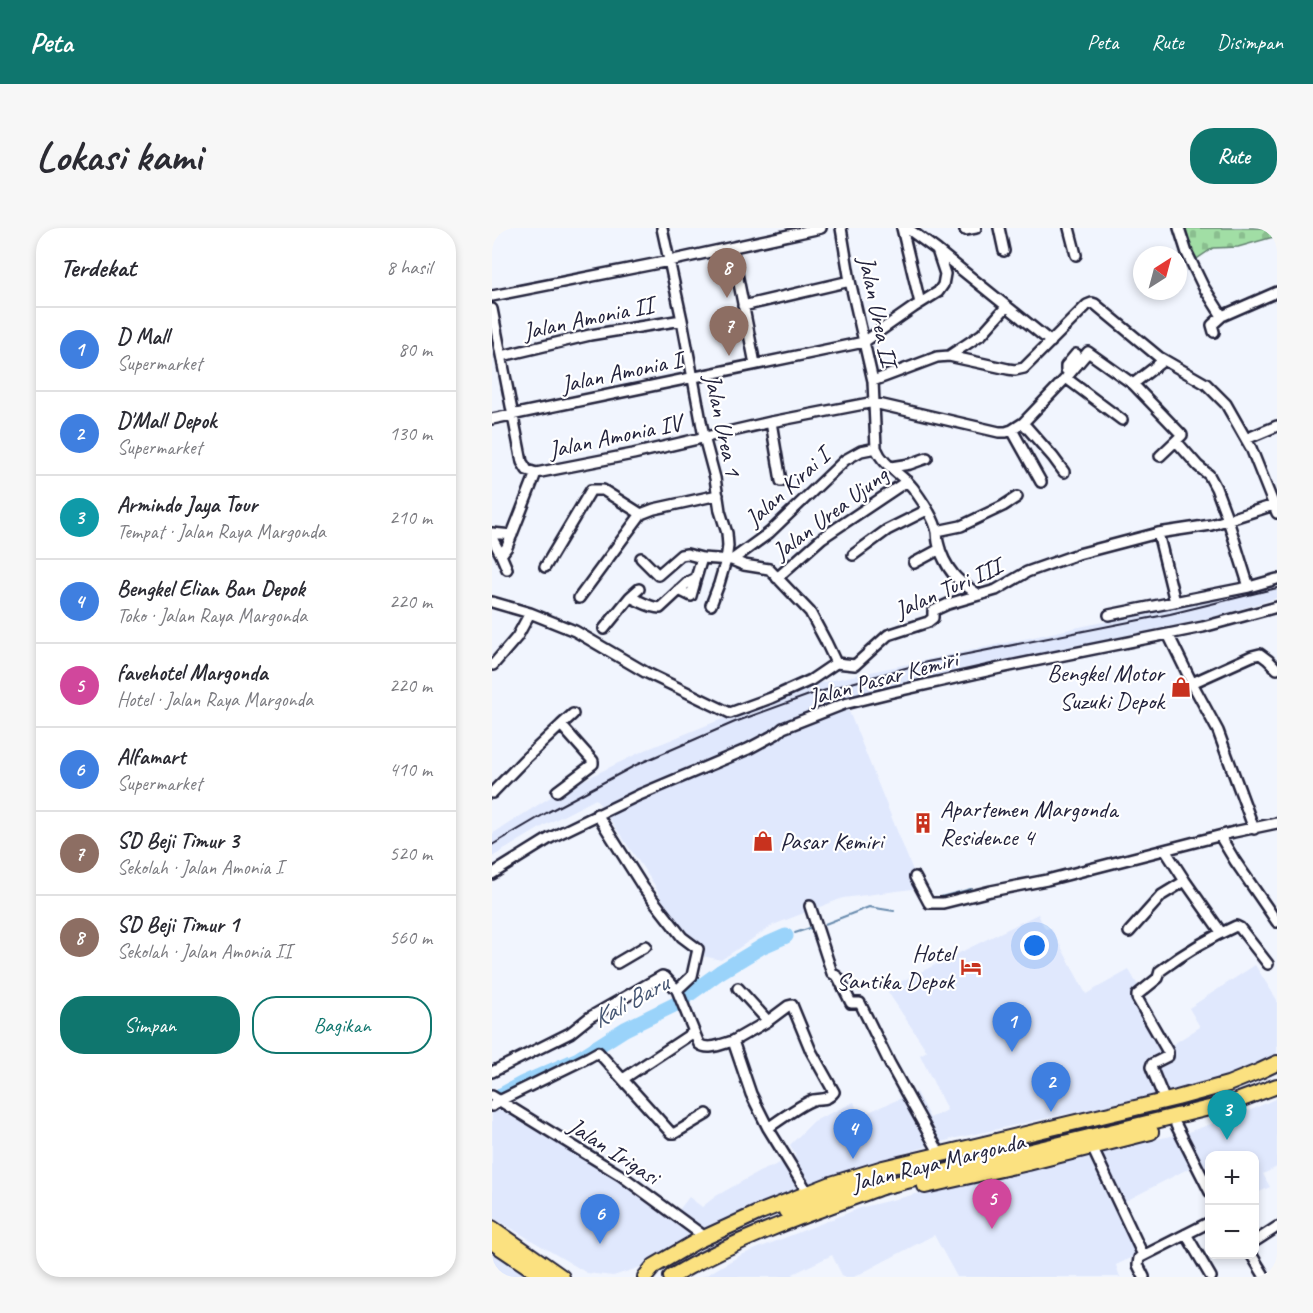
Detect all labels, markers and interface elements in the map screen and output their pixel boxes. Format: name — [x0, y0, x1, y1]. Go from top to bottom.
text: Peta — [30, 25, 73, 60]
text: Peta — [1087, 29, 1118, 55]
text: Rute — [1151, 29, 1184, 55]
text: Disimpan — [1217, 29, 1283, 55]
button: Rute — [1190, 128, 1277, 184]
text: Lokasi kami — [36, 130, 202, 183]
north arrow — [1133, 246, 1187, 300]
pin: 8 — [708, 248, 746, 298]
text: Terdekat — [60, 251, 136, 284]
street label: Jalan Urea II — [852, 252, 905, 373]
text: 8 hasil — [386, 255, 432, 280]
street label: Jalan Amonia II — [519, 288, 661, 347]
pin: 7 — [710, 306, 748, 356]
text: D Mall — [117, 323, 169, 351]
text: 1 — [75, 337, 84, 362]
text: 80 m — [398, 337, 432, 362]
street label: Jalan Amonia I — [557, 344, 689, 400]
text: Supermarket — [117, 351, 202, 376]
street label: Jalan Urea 1 — [697, 371, 749, 480]
street label: Jalan Amonia IV — [545, 406, 688, 465]
text: D'Mall Depok — [117, 407, 216, 435]
text: 2 — [75, 421, 84, 446]
text: 130 m — [389, 421, 432, 446]
text: Supermarket — [117, 435, 202, 460]
street label: Jalan Kirai I — [738, 438, 839, 533]
street label: Jalan Urea Ujung — [766, 459, 895, 567]
text: Armindo Jaya Tour — [117, 491, 257, 519]
text: 3 — [75, 505, 84, 530]
text: 210 m — [389, 505, 432, 530]
text: Tempat · Jalan Raya Margonda — [117, 519, 326, 544]
street label: Jalan Turi III — [889, 549, 1010, 625]
text: Bengkel Elian Ban Depok — [117, 575, 305, 603]
text: 4 — [75, 589, 84, 614]
text: 220 m — [389, 589, 432, 614]
text: Toko · Jalan Raya Margonda — [117, 603, 307, 628]
street label: Jalan Pasar Kemiri — [804, 643, 963, 713]
place label: Bengkel Motor Suzuki Depok — [1047, 658, 1166, 716]
text: favehotel Margonda — [117, 659, 268, 687]
text: 5 — [75, 673, 84, 698]
text: 220 m — [389, 673, 432, 698]
shop icon: Bengkel Motor Suzuki Depok — [1169, 675, 1193, 699]
text: Hotel · Jalan Raya Margonda — [117, 687, 313, 712]
text: Alfamart — [117, 743, 185, 771]
text: 6 — [75, 757, 84, 782]
text: 410 m — [389, 757, 432, 782]
text: Supermarket — [117, 771, 202, 796]
place label: Apartemen Margonda Residence 4 — [940, 794, 1119, 852]
building icon: Apartemen Margonda Residence 4 — [911, 811, 935, 835]
place label: Pasar Kemiri — [780, 826, 885, 856]
text: SD Beji Timur 3 — [117, 827, 239, 855]
shop icon: Pasar Kemiri — [751, 829, 775, 853]
text: 7 — [75, 841, 84, 866]
text: 520 m — [389, 841, 432, 866]
text: Sekolah · Jalan Amonia I — [117, 855, 283, 880]
text: SD Beji Timur 1 — [117, 911, 239, 939]
text: 8 — [75, 925, 84, 950]
text: 560 m — [389, 925, 432, 950]
your location — [1020, 931, 1049, 960]
place label: Hotel Santika Depok — [836, 938, 958, 996]
text: Sekolah · Jalan Amonia II — [117, 939, 291, 964]
hotel icon: Hotel Santika Depok — [959, 955, 983, 979]
water label: Kali Baru — [586, 965, 678, 1035]
button: Simpan — [60, 996, 240, 1054]
button: Bagikan — [252, 996, 432, 1054]
pin: 1 — [992, 1002, 1032, 1052]
pin: 2 — [1032, 1062, 1070, 1112]
pin: 3 — [1208, 1090, 1246, 1140]
street label: Jalan Irigasi — [562, 1110, 667, 1193]
pin: 4 — [834, 1110, 872, 1159]
street label: Jalan Raya Margonda — [847, 1126, 1029, 1198]
map controls — [1205, 1151, 1259, 1259]
button: + — [1205, 1151, 1259, 1205]
pin: 5 — [972, 1180, 1012, 1229]
pin: 6 — [580, 1194, 620, 1244]
button: − — [1205, 1205, 1259, 1259]

